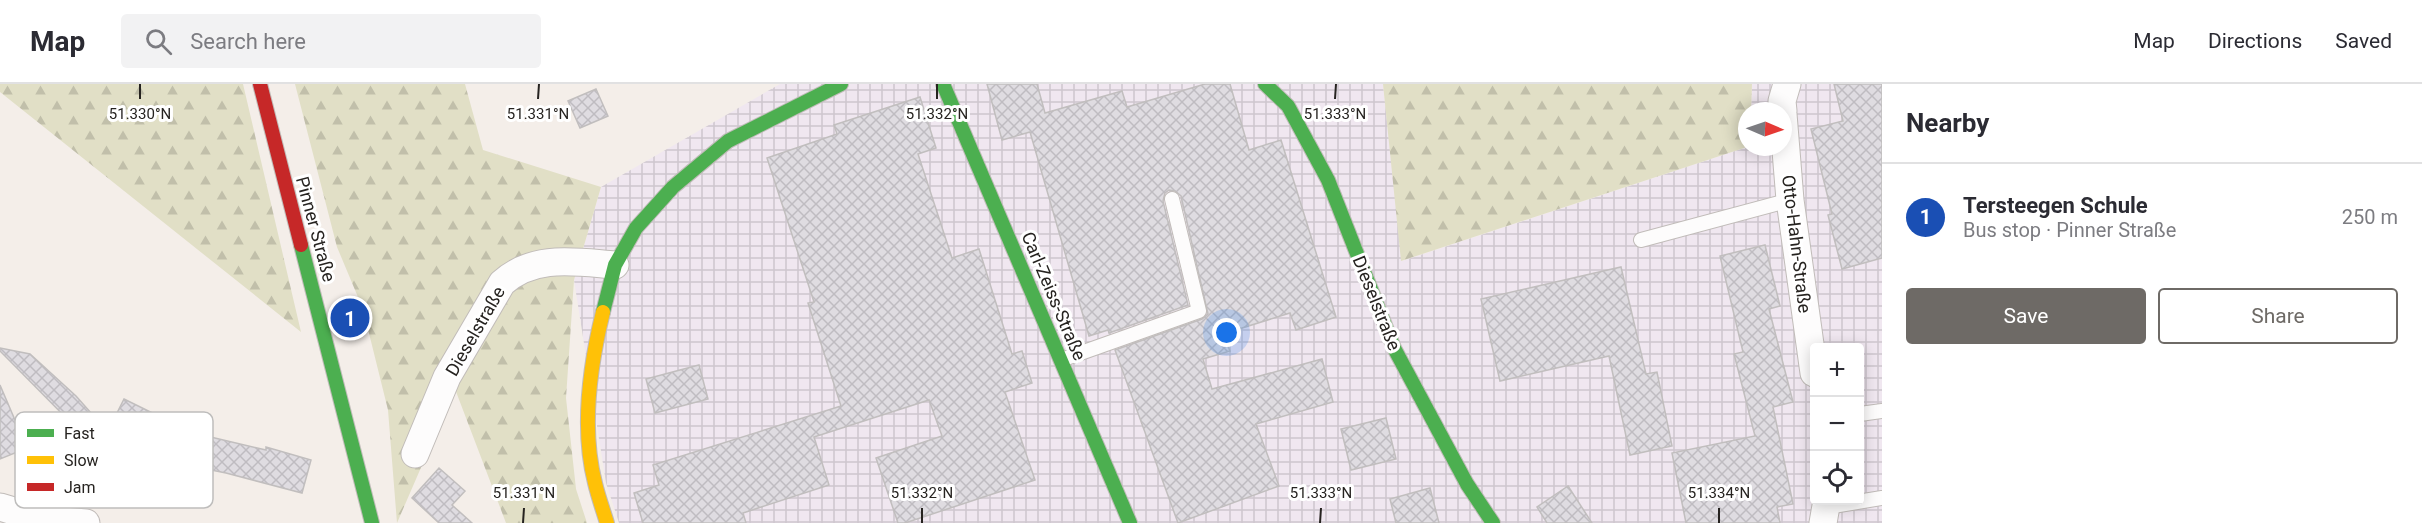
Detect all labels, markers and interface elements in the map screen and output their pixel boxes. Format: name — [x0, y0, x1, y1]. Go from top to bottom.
search box — [121, 14, 541, 68]
text: Map — [30, 25, 85, 58]
icon: search — [142, 25, 175, 58]
text: Search here — [190, 29, 306, 54]
text: Map — [2133, 29, 2175, 53]
text: Directions — [2208, 29, 2302, 53]
text: Saved — [2335, 29, 2392, 53]
north arrow — [1738, 102, 1792, 156]
text: 51.330°N — [109, 105, 171, 123]
text: 51.331°N — [507, 105, 569, 123]
text: 51.332°N — [906, 105, 968, 123]
text: 51.333°N — [1304, 105, 1366, 123]
text: Nearby — [1906, 108, 1989, 138]
street label: Pinner Straße — [292, 174, 340, 284]
street label: Otto-Hahn-Straße — [1778, 174, 1816, 314]
text: Tersteegen Schule — [1963, 193, 2148, 218]
text: 1 — [1920, 205, 1931, 229]
text: 250 m — [2342, 205, 2398, 229]
text: Bus stop · Pinner Straße — [1963, 218, 2176, 242]
street label: Carl-Zeiss-Straße — [1017, 229, 1091, 363]
street label: Dieselstraße — [1349, 253, 1405, 353]
street label: Dieselstraße — [441, 282, 509, 380]
button: Save — [1906, 288, 2146, 344]
button: Share — [2158, 288, 2398, 344]
pin: 1 — [330, 296, 370, 340]
your location — [1212, 318, 1241, 347]
map controls — [1810, 343, 1864, 505]
button: + — [1810, 343, 1864, 397]
button: − — [1810, 397, 1864, 451]
legend — [15, 412, 213, 508]
text: Fast — [64, 424, 95, 443]
text: Slow — [64, 451, 99, 470]
button: locate — [1810, 451, 1864, 505]
text: Jam — [64, 478, 96, 497]
text: 51.331°N — [493, 484, 555, 502]
text: 51.332°N — [891, 484, 953, 502]
text: 51.333°N — [1290, 484, 1352, 502]
text: 51.334°N — [1688, 484, 1750, 502]

